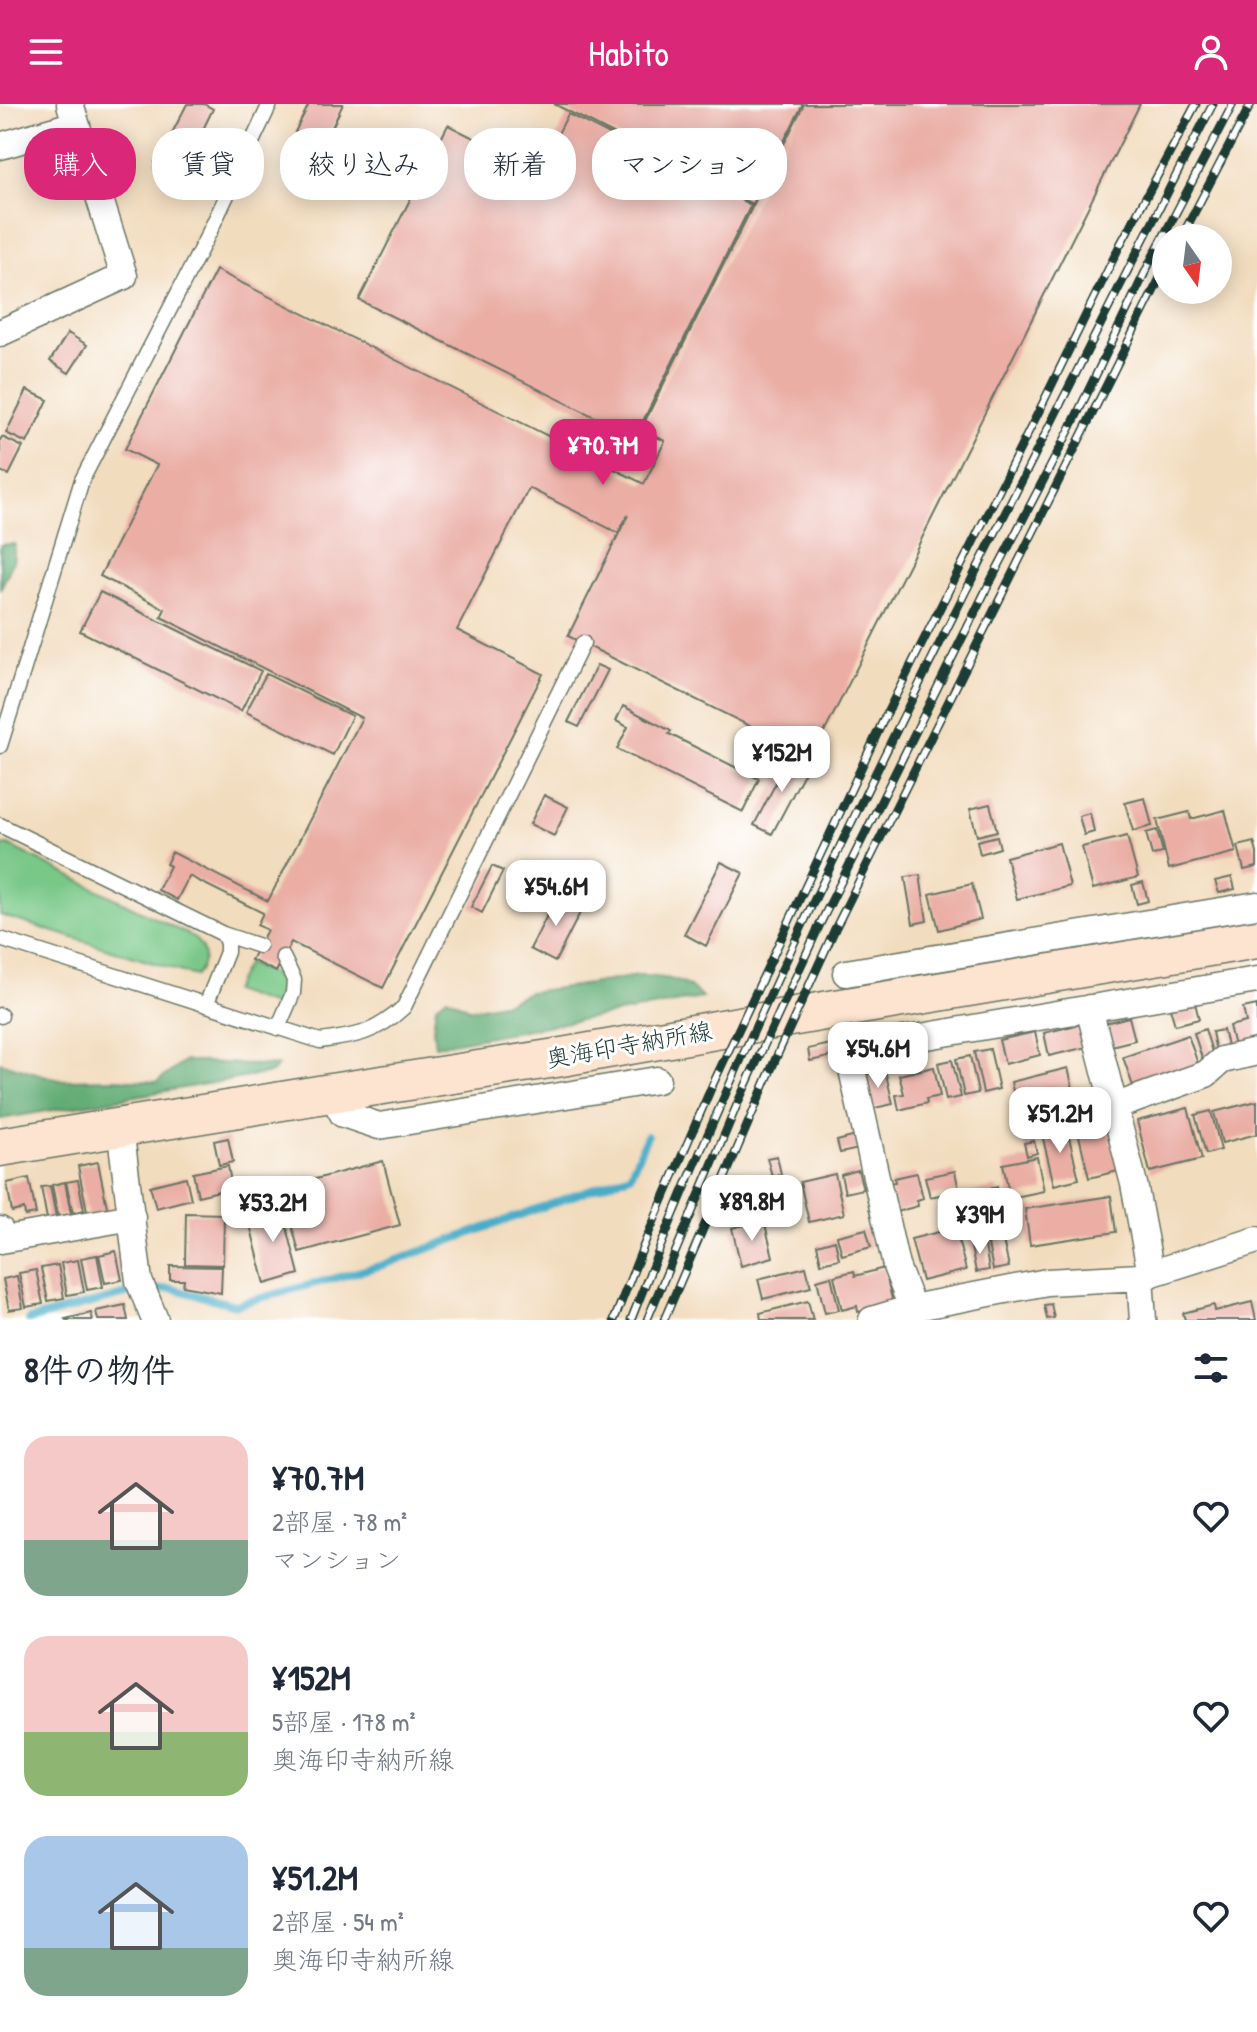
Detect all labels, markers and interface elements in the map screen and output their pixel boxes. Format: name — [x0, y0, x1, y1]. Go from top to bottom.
text: Habito — [588, 28, 669, 77]
icon: menu — [24, 30, 68, 74]
icon: person — [1189, 30, 1233, 74]
chip: 購入 — [24, 128, 136, 200]
chip: 賃貸 — [152, 128, 264, 200]
chip: 絞り込み — [280, 128, 448, 200]
chip: 新着 — [464, 128, 576, 200]
chip: マンション — [592, 128, 787, 200]
north arrow — [1152, 224, 1232, 304]
map controls — [1152, 224, 1232, 304]
pin: ¥70.7M — [538, 419, 668, 487]
text: ¥70.7M — [568, 427, 638, 462]
pin: ¥152M — [726, 726, 838, 794]
text: ¥152M — [752, 734, 812, 769]
pin: ¥54.6M — [491, 860, 621, 928]
text: ¥54.6M — [524, 868, 588, 903]
street label: 奥海印寺納所線 — [543, 1014, 714, 1074]
pin: ¥54.6M — [813, 1022, 943, 1090]
text: ¥54.6M — [846, 1030, 910, 1065]
pin: ¥51.2M — [995, 1087, 1125, 1155]
text: ¥51.2M — [1027, 1095, 1093, 1130]
pin: ¥89.8M — [687, 1175, 817, 1243]
pin: ¥53.2M — [208, 1176, 338, 1244]
text: ¥89.8M — [719, 1183, 785, 1218]
text: ¥53.2M — [239, 1184, 307, 1219]
pin: ¥39M — [933, 1188, 1027, 1256]
text: ¥39M — [956, 1196, 1004, 1231]
icon: filters — [1189, 1346, 1233, 1390]
text: 8件の物件 — [24, 1347, 175, 1393]
text: ¥70.7M — [272, 1455, 364, 1501]
icon: home — [88, 1468, 184, 1564]
icon: heart — [1189, 1494, 1233, 1538]
text: 2部屋 · 78 m² — [272, 1504, 407, 1539]
text: マンション — [272, 1542, 401, 1577]
text: ¥152M — [272, 1655, 351, 1701]
icon: home — [88, 1668, 184, 1764]
icon: heart — [1189, 1694, 1233, 1738]
text: 5部屋 · 178 m² — [272, 1704, 415, 1739]
text: 奥海印寺納所線 — [272, 1742, 454, 1777]
text: ¥51.2M — [272, 1855, 358, 1901]
icon: home — [88, 1868, 184, 1964]
icon: heart — [1189, 1894, 1233, 1938]
text: 2部屋 · 54 m² — [272, 1904, 404, 1939]
text: 奥海印寺納所線 — [272, 1942, 454, 1977]

